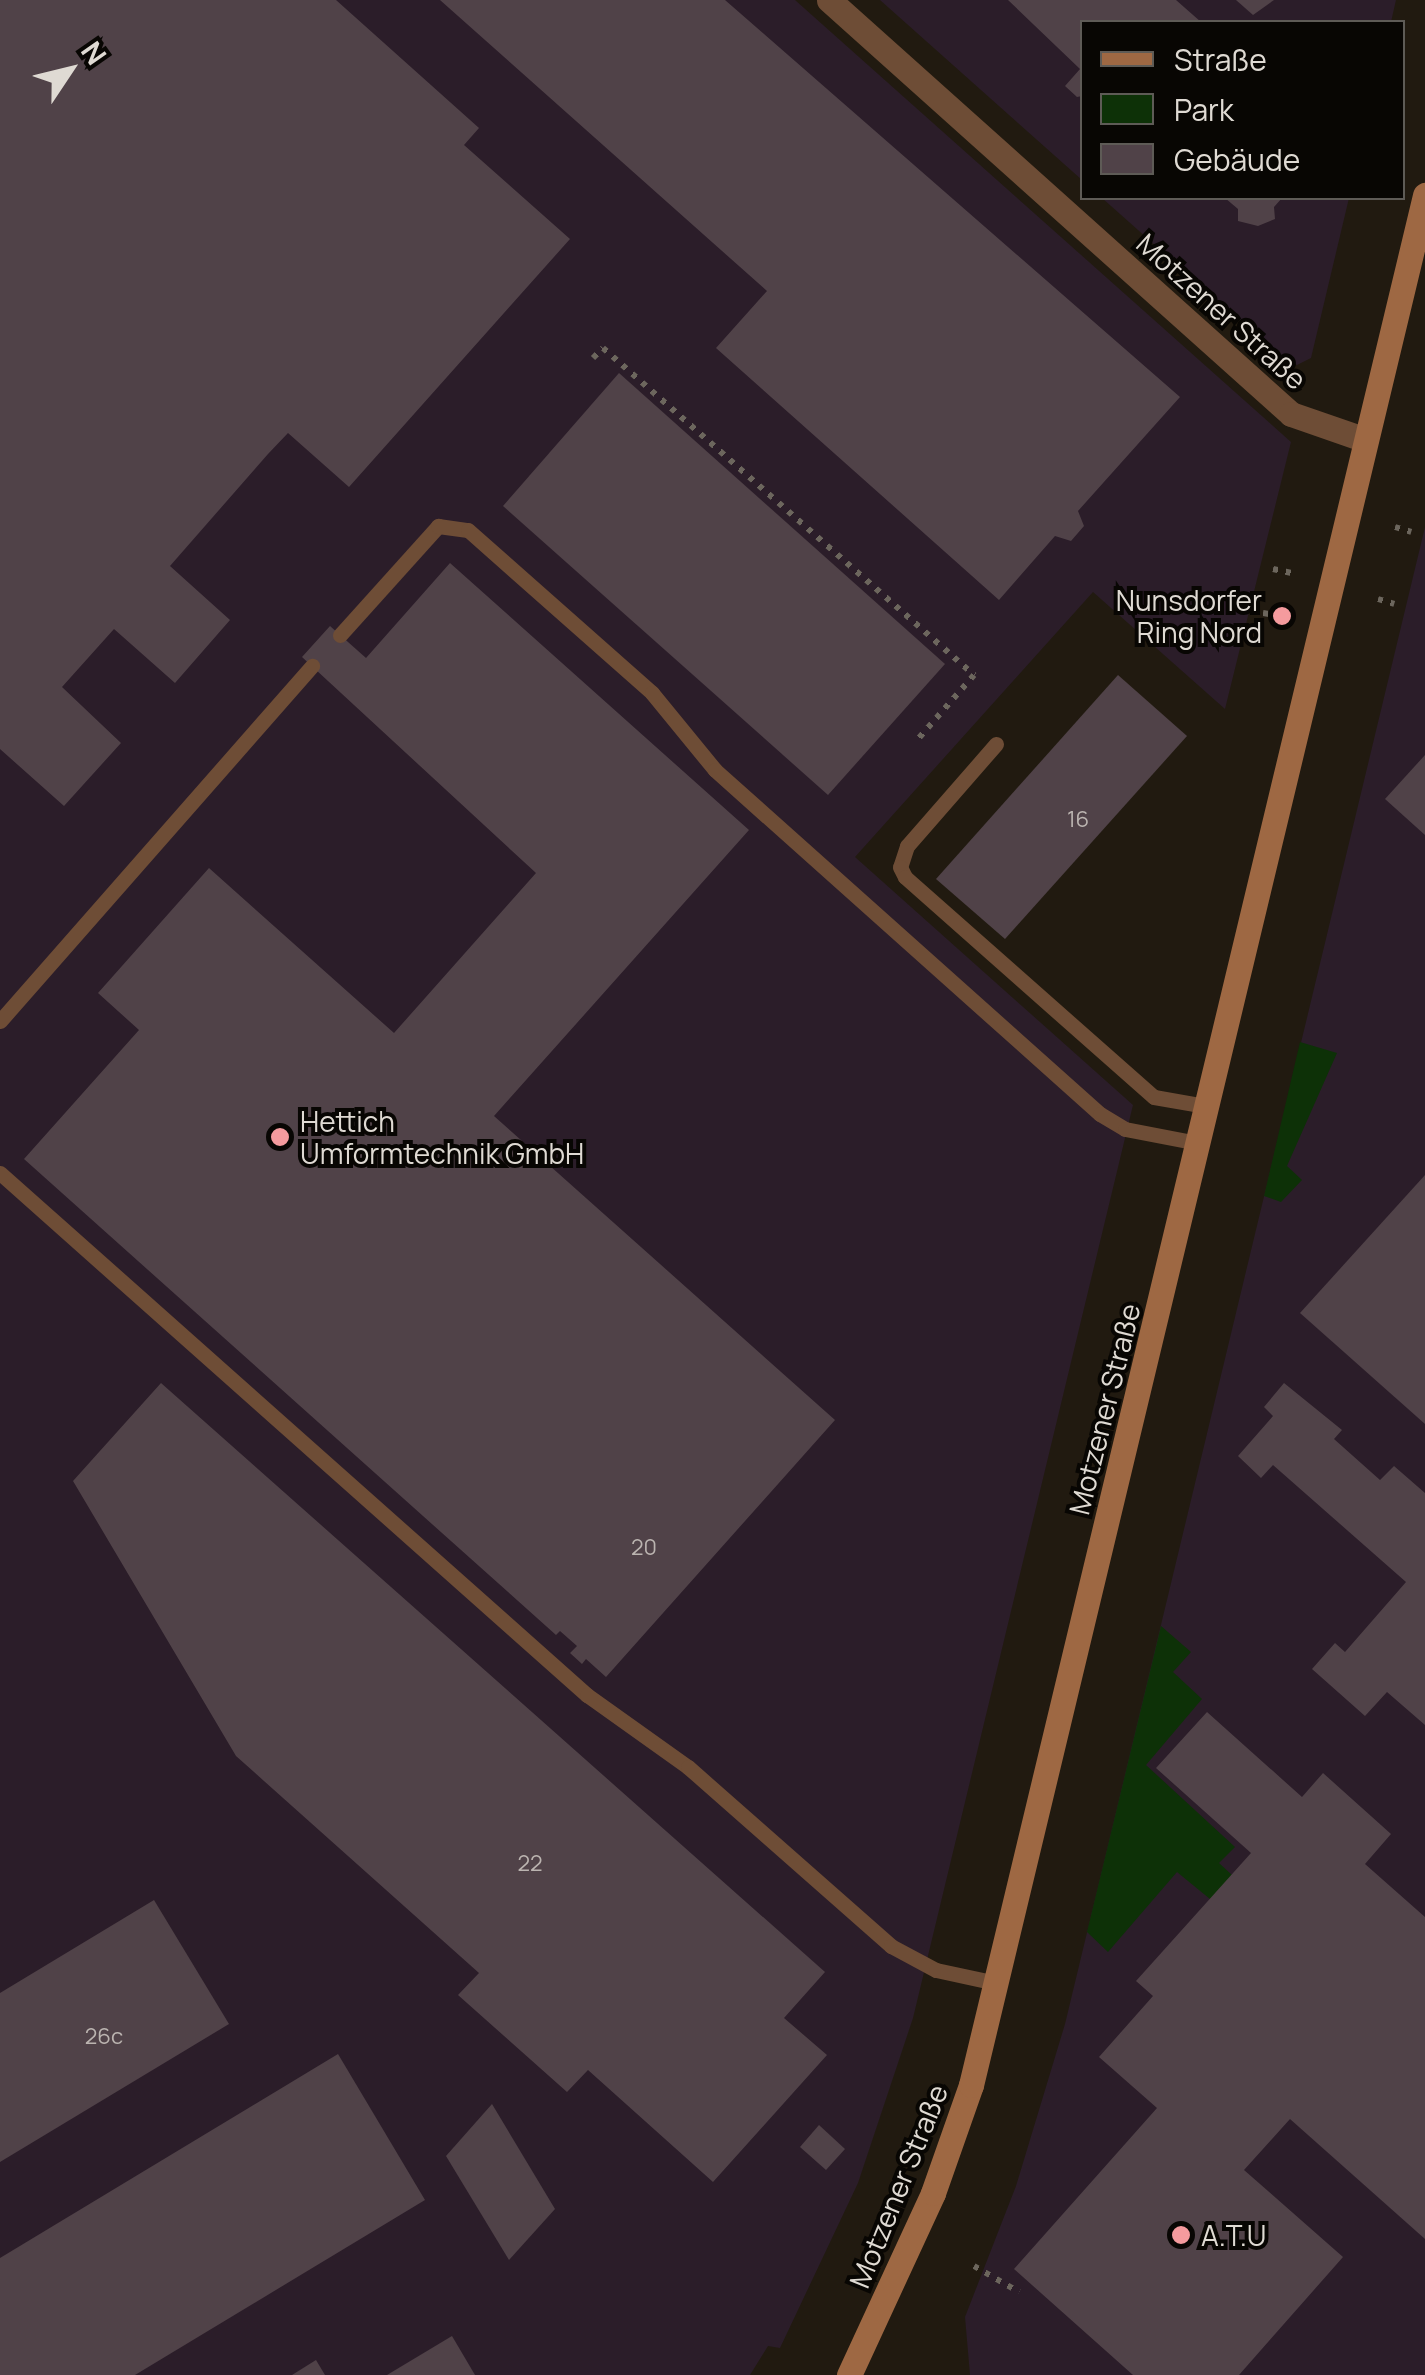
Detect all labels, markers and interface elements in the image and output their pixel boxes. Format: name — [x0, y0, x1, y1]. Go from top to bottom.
north arrow — [20, 20, 120, 120]
legend — [1080, 20, 1405, 200]
text: N — [73, 34, 116, 72]
text: Straße — [1174, 39, 1267, 80]
text: Park — [1174, 89, 1234, 130]
text: Gebäude — [1174, 139, 1300, 180]
street label: Motzener Straße — [1130, 226, 1314, 396]
place label: Nunsdorfer Ring Nord — [1116, 583, 1262, 649]
marker: Nunsdorfer Ring Nord — [1271, 605, 1293, 627]
house number: 16 — [1067, 807, 1089, 833]
place label: Hettich Umformtechnik GmbH — [300, 1104, 584, 1170]
marker: Hettich Umformtechnik GmbH — [269, 1126, 291, 1148]
street label: Motzener Straße — [1062, 1300, 1146, 1518]
house number: 20 — [631, 1535, 657, 1561]
house number: 22 — [517, 1851, 543, 1877]
house number: 26c — [85, 2024, 123, 2050]
street label: Motzener Straße — [842, 2079, 954, 2293]
place label: A.T.U — [1201, 2218, 1266, 2252]
marker: A.T.U — [1170, 2224, 1192, 2246]

